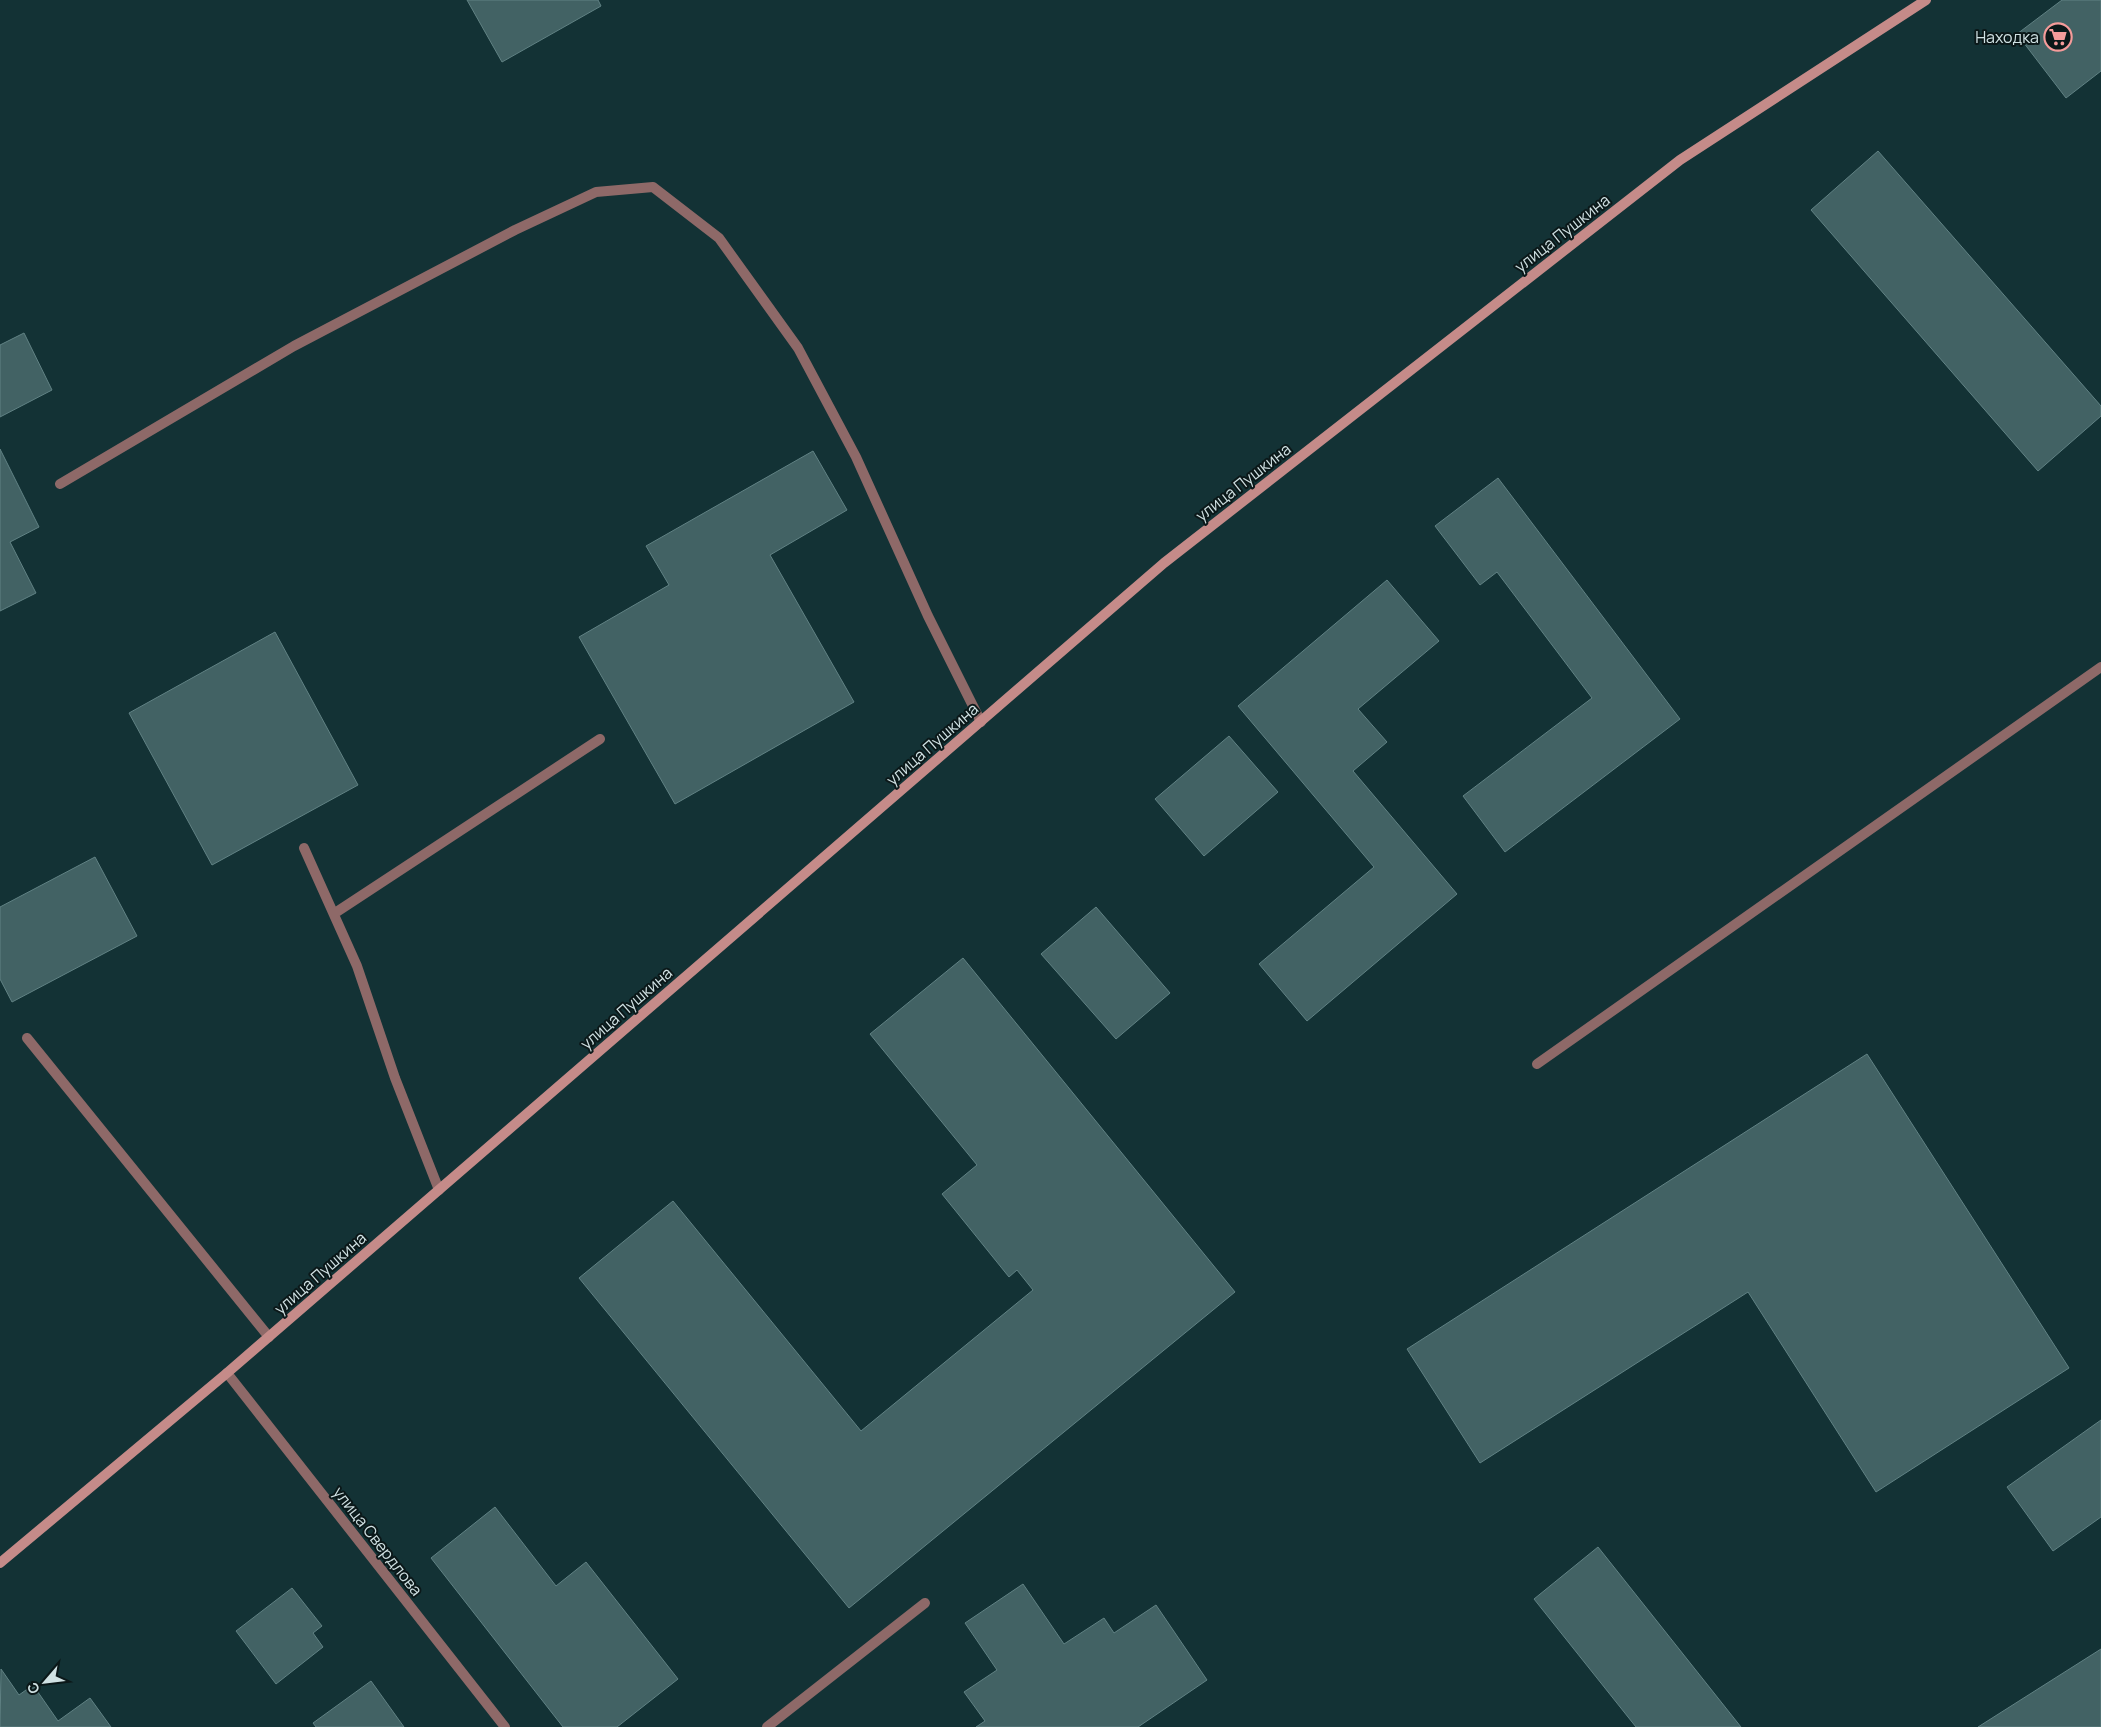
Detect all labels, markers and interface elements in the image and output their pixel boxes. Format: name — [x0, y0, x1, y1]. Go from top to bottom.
supermarket icon: Находка — [2043, 22, 2073, 52]
place label: Находка — [1975, 26, 2039, 48]
street label: улица Пушкина — [1510, 189, 1614, 277]
street label: улица Пушкина — [1191, 438, 1295, 526]
street label: улица Пушкина — [881, 698, 983, 790]
street label: улица Пушкина — [575, 962, 677, 1054]
street label: улица Пушкина — [269, 1227, 371, 1319]
street label: улица Свердлова — [328, 1482, 428, 1600]
north arrow — [20, 1657, 70, 1707]
text: С — [22, 1679, 44, 1697]

